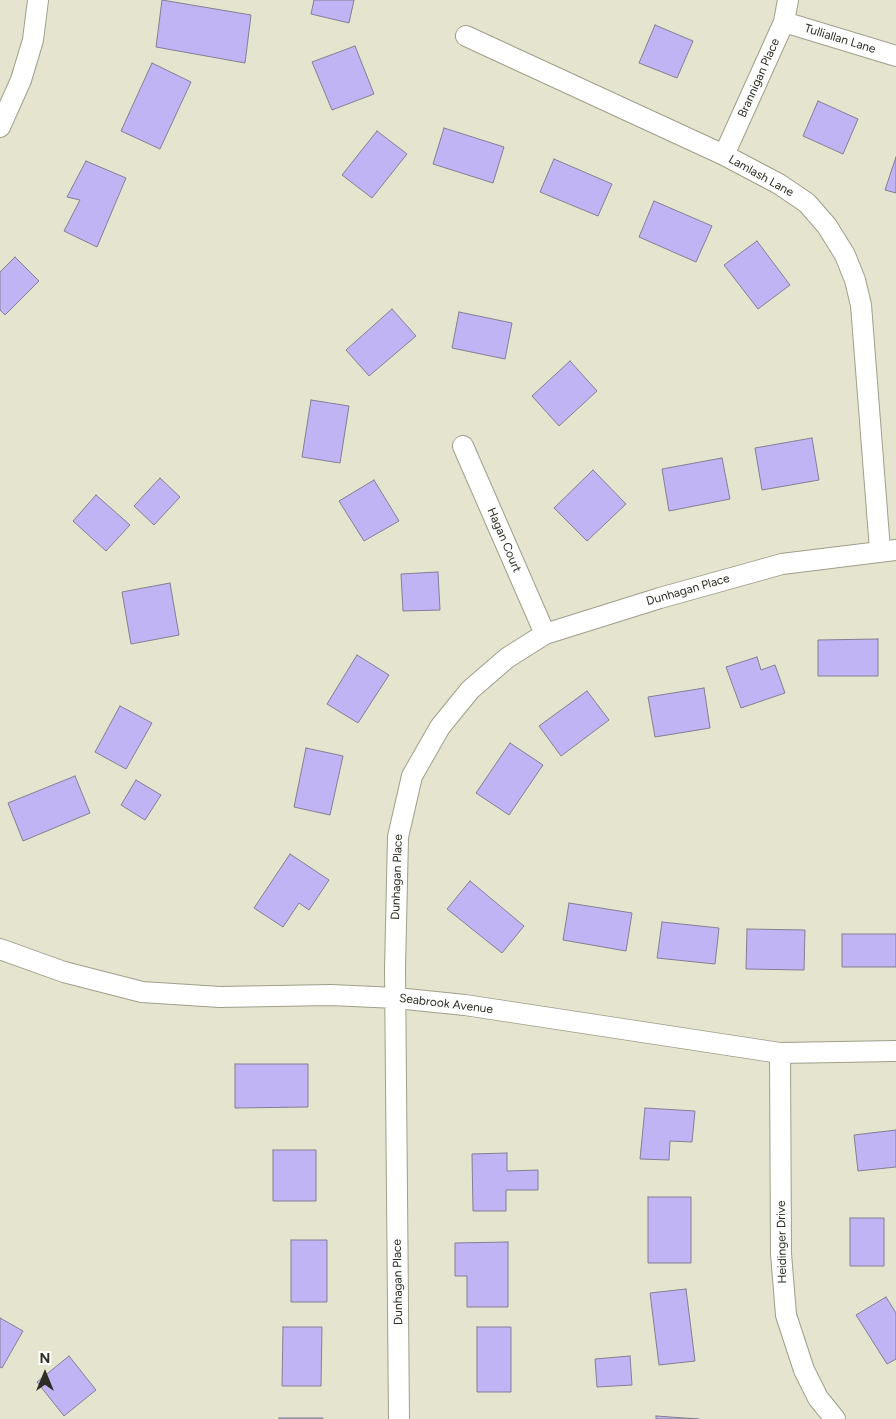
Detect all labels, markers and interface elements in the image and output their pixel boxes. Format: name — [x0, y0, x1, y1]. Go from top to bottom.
street label: Tulliallan Lane — [803, 21, 877, 57]
street label: Brannigan Place — [735, 36, 783, 120]
street label: Lamlash Lane — [726, 152, 796, 200]
street label: Hagan Court — [484, 505, 524, 575]
street label: Dunhagan Place — [645, 571, 731, 609]
street label: Dunhagan Place — [388, 834, 406, 920]
street label: Seabrook Avenue — [398, 991, 494, 1017]
street label: Heidinger Drive — [774, 1200, 790, 1284]
street label: Dunhagan Place — [390, 1239, 406, 1325]
north arrow — [20, 1349, 70, 1399]
text: N — [40, 1350, 50, 1367]

